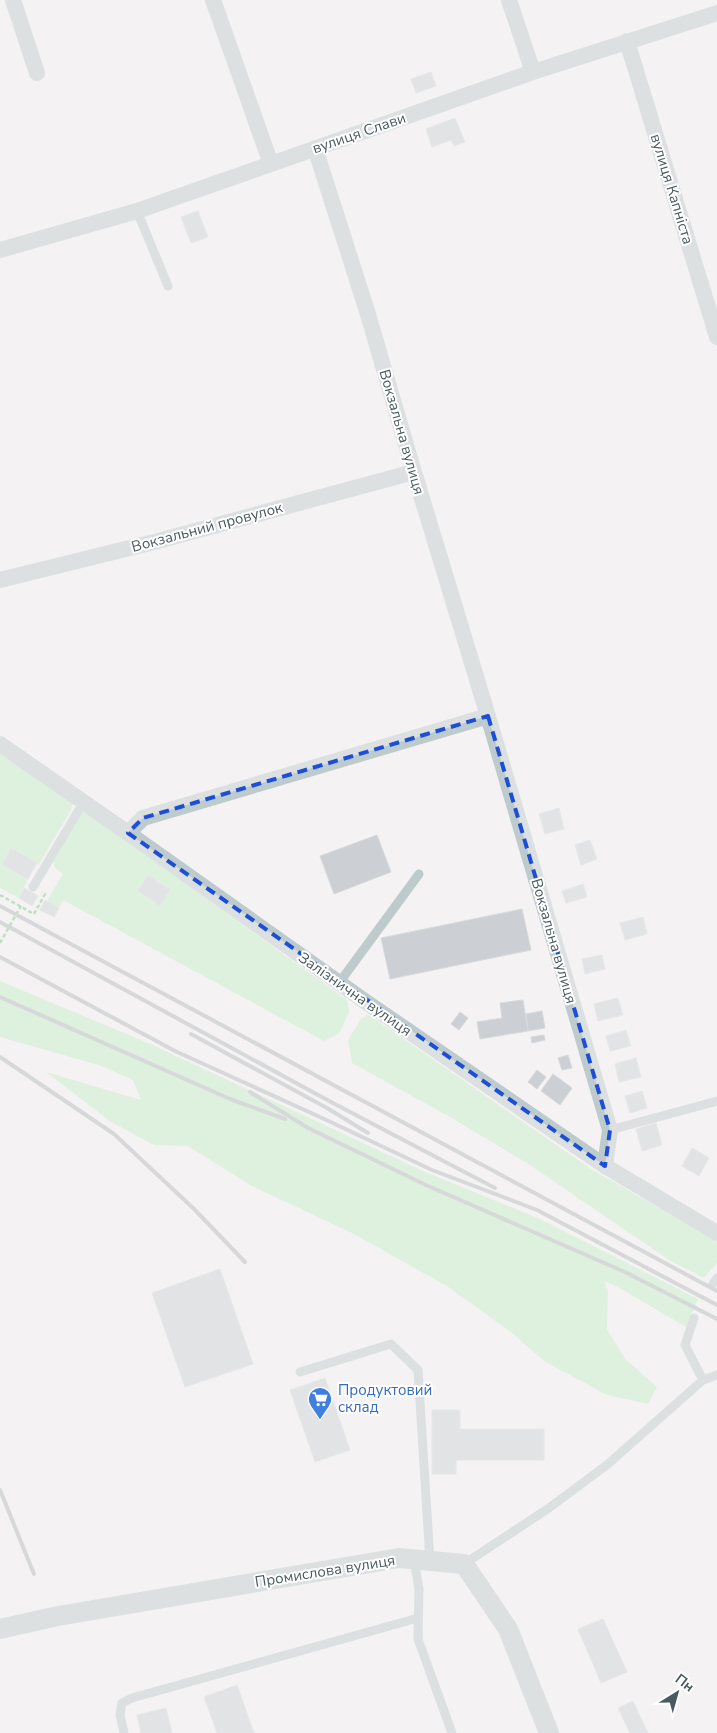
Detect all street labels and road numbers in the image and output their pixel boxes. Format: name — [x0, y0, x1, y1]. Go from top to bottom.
street label: вулиця Слави — [310, 108, 408, 158]
street label: вулиця Капніста — [646, 131, 698, 247]
street label: Вокзальна вулиця — [375, 367, 429, 497]
street label: Вокзальний провулок — [129, 497, 285, 557]
street label: Вокзальна вулиця — [527, 876, 581, 1006]
street label: Залізнична вулиця — [294, 947, 416, 1041]
street label: Промислова вулиця — [253, 1550, 397, 1592]

